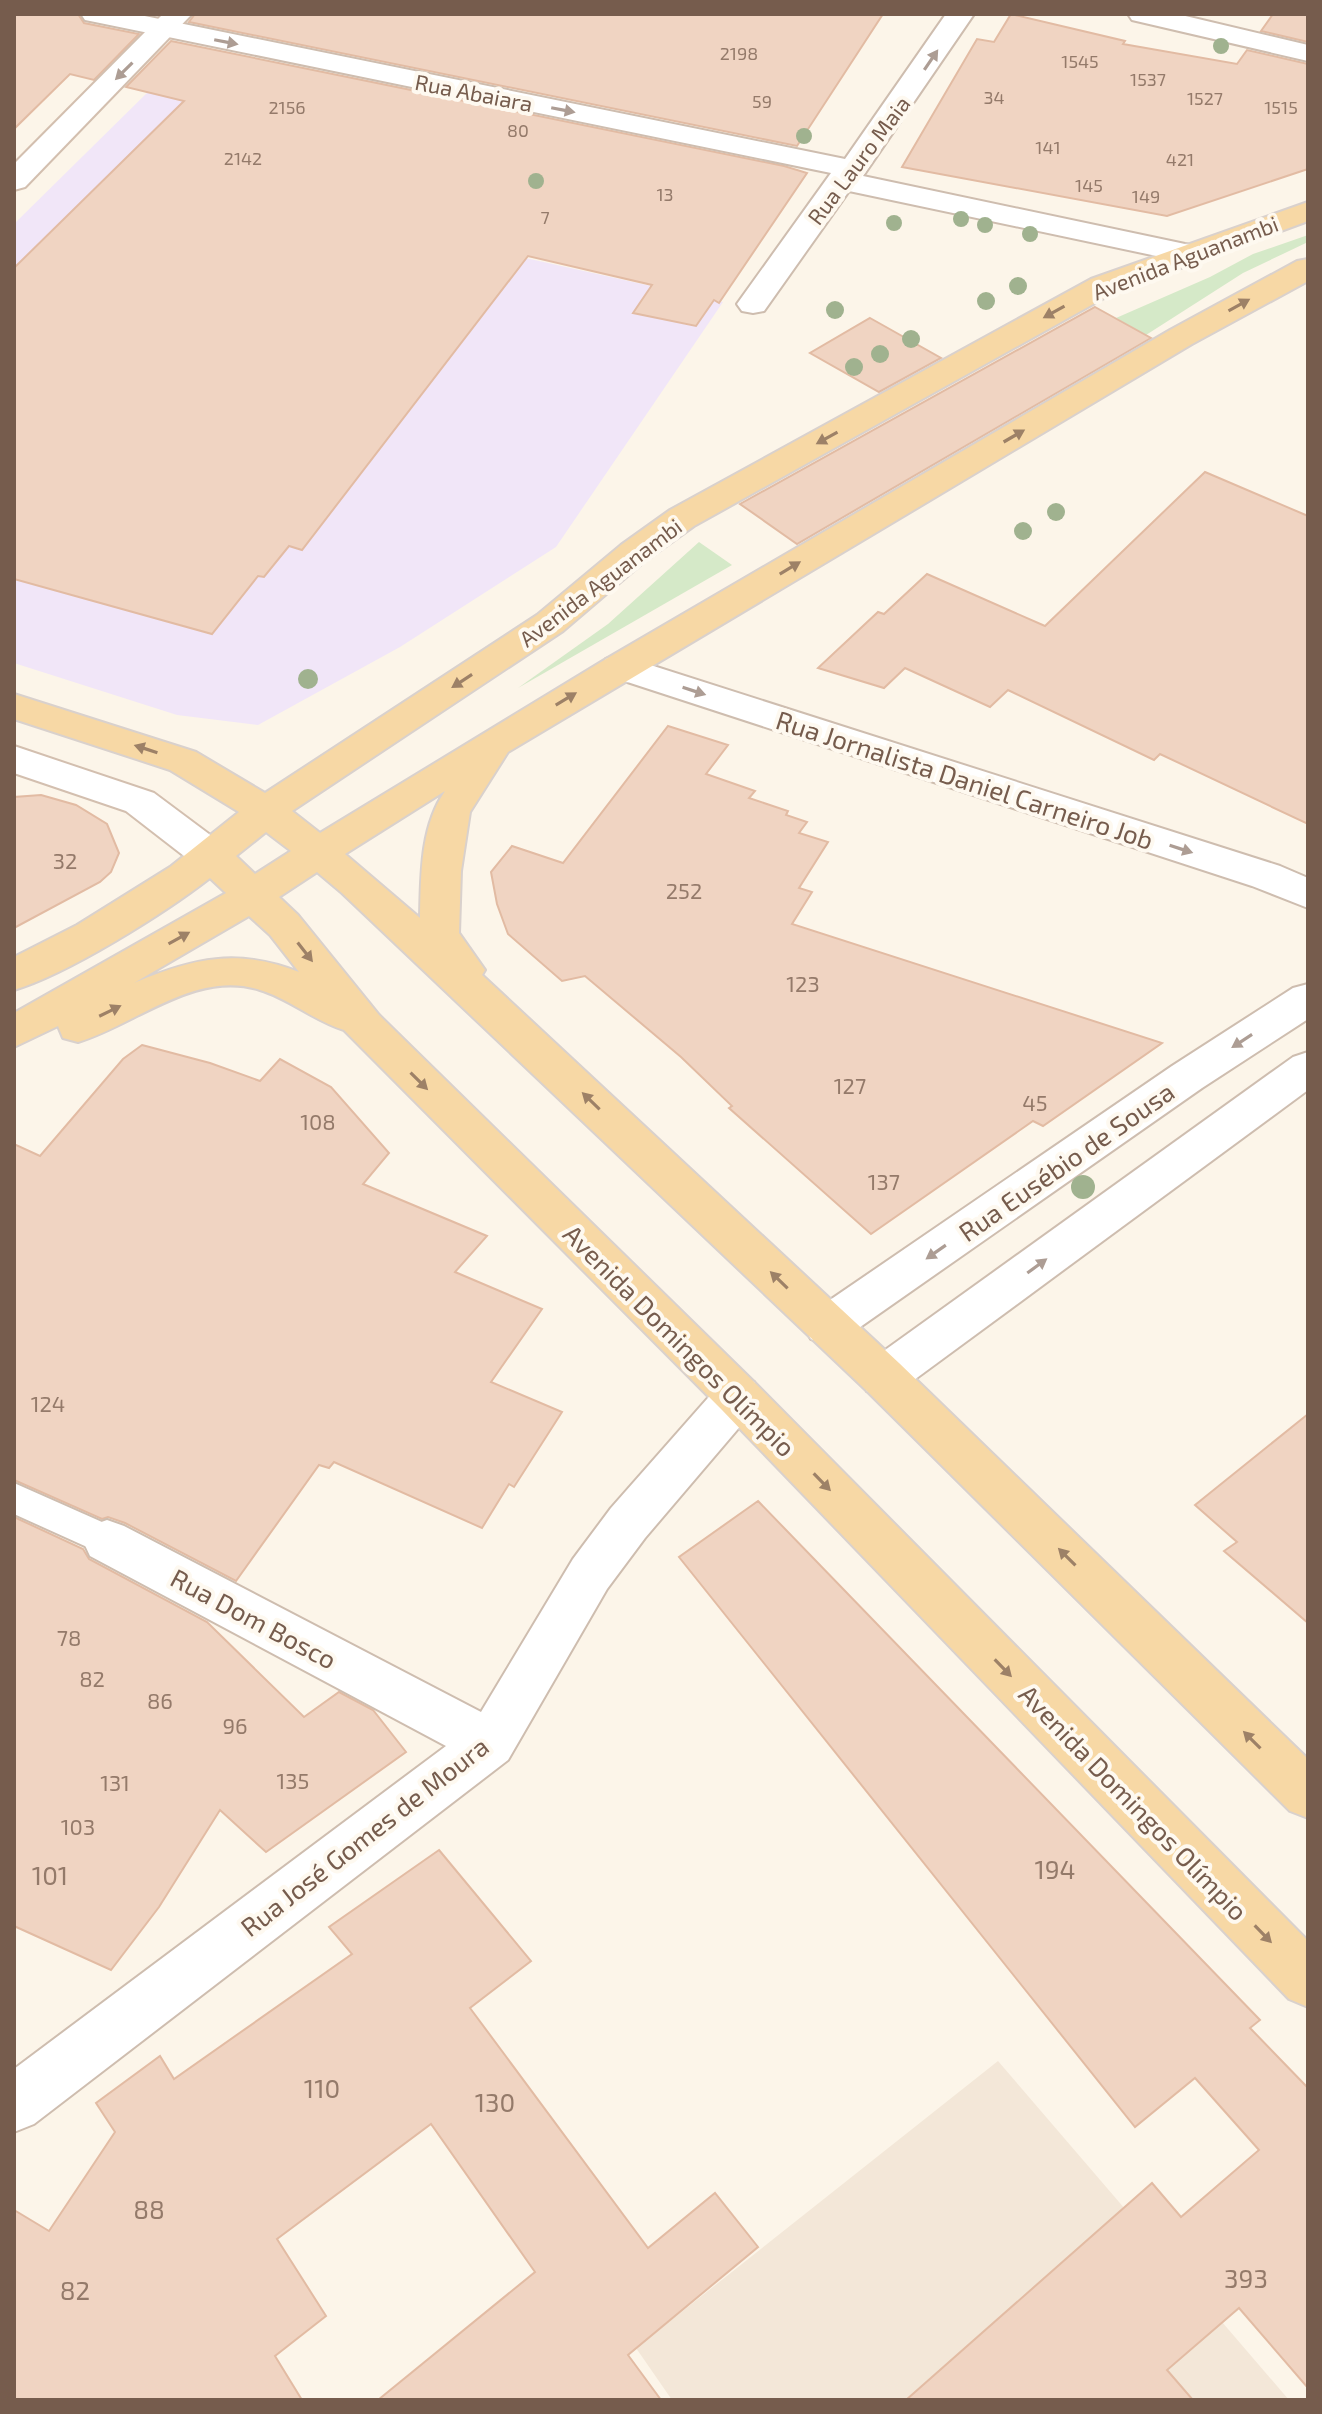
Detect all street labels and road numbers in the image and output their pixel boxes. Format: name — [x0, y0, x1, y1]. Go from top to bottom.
street label: Rua Abaiara — [413, 68, 535, 116]
street label: Rua Lauro Maia — [801, 91, 915, 229]
street label: Avenida Aguanambi — [1089, 210, 1281, 304]
street label: Avenida Aguanambi — [514, 512, 686, 652]
street label: Rua Jornalista Daniel Carneiro Job — [773, 703, 1157, 855]
street label: Rua Eusébio de Sousa — [952, 1075, 1180, 1247]
street label: Avenida Domingos Olímpio — [558, 1218, 802, 1462]
street label: Rua Dom Bosco — [166, 1561, 342, 1675]
street label: Avenida Domingos Olímpio — [1013, 1678, 1255, 1926]
street label: Rua José Gomes de Moura — [234, 1730, 494, 1942]

